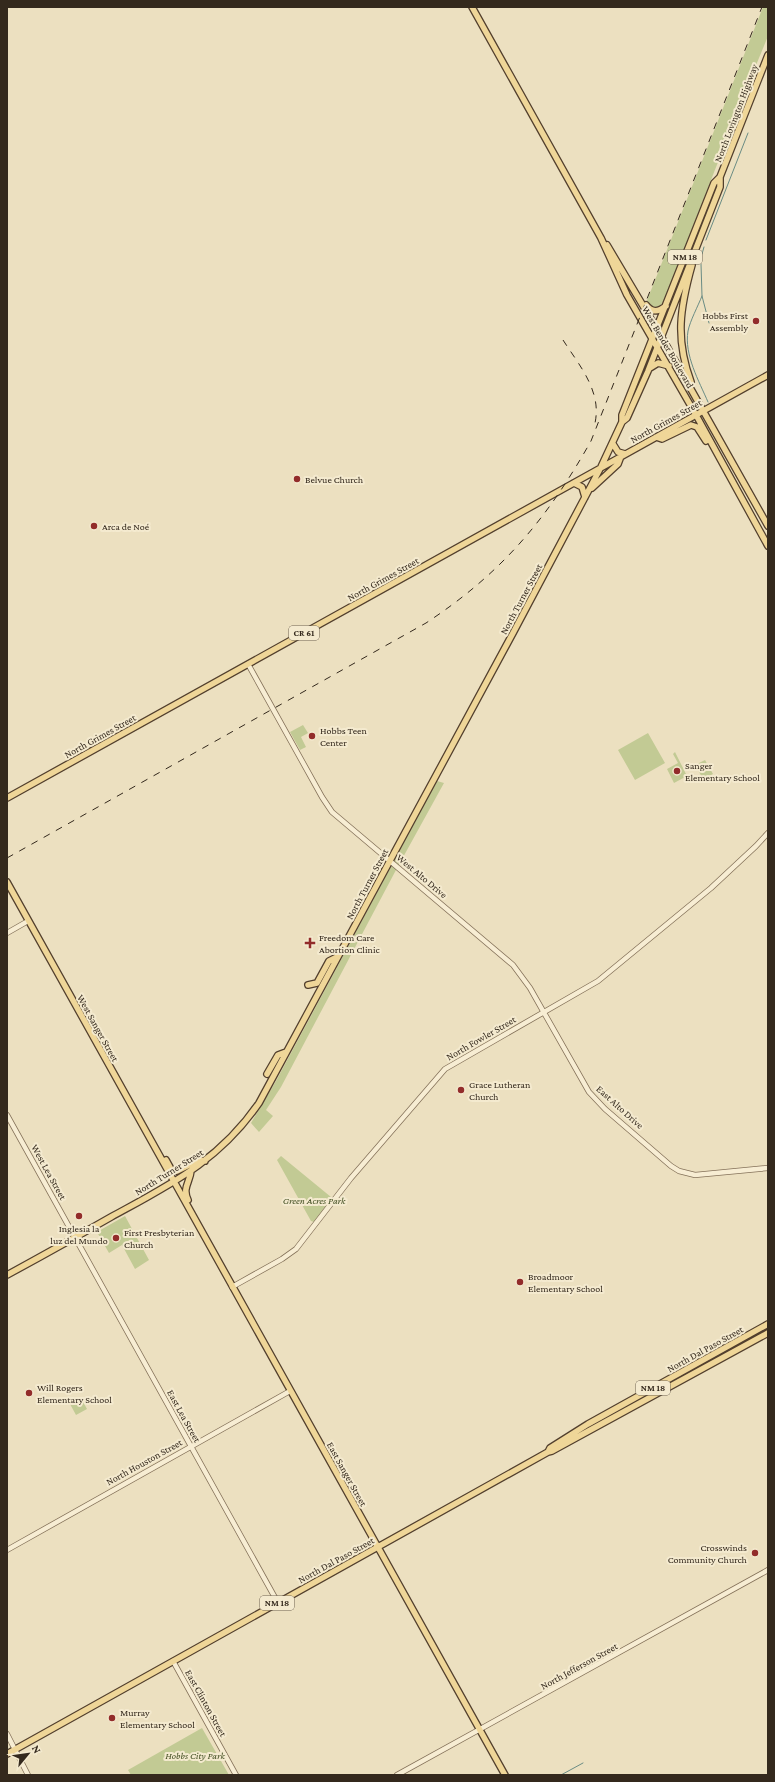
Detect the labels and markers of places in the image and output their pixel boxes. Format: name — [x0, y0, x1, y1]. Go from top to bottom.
place label: Hobbs First Assembly — [702, 310, 749, 333]
marker: Hobbs First Assembly — [751, 316, 761, 326]
marker: Belvue Church — [292, 474, 302, 484]
place label: Belvue Church — [305, 474, 364, 485]
marker: Arca de Noé — [89, 521, 99, 531]
place label: Arca de Noé — [102, 521, 150, 532]
place label: Hobbs Teen Center — [320, 725, 367, 748]
marker: Hobbs Teen Center — [307, 731, 317, 741]
place label: Sanger Elementary School — [685, 760, 760, 783]
marker: Sanger Elementary School — [672, 766, 682, 776]
place label: Freedom Care Abortion Clinic — [319, 932, 381, 955]
marker: Freedom Care Abortion Clinic — [304, 937, 316, 949]
place label: Grace Lutheran Church — [469, 1079, 531, 1102]
marker: Grace Lutheran Church — [456, 1085, 466, 1095]
marker: Inglesia la luz del Mundo — [74, 1211, 84, 1221]
place label: Inglesia la luz del Mundo — [50, 1223, 108, 1246]
place label: First Presbyterian Church — [124, 1227, 195, 1250]
marker: First Presbyterian Church — [111, 1233, 121, 1243]
place label: Broadmoor Elementary School — [528, 1271, 603, 1294]
marker: Broadmoor Elementary School — [515, 1277, 525, 1287]
place label: Will Rogers Elementary School — [37, 1382, 112, 1405]
marker: Will Rogers Elementary School — [24, 1388, 34, 1398]
place label: Crosswinds Community Church — [668, 1542, 748, 1565]
marker: Crosswinds Community Church — [750, 1548, 760, 1558]
place label: Murray Elementary School — [120, 1707, 195, 1730]
marker: Murray Elementary School — [107, 1713, 117, 1723]

